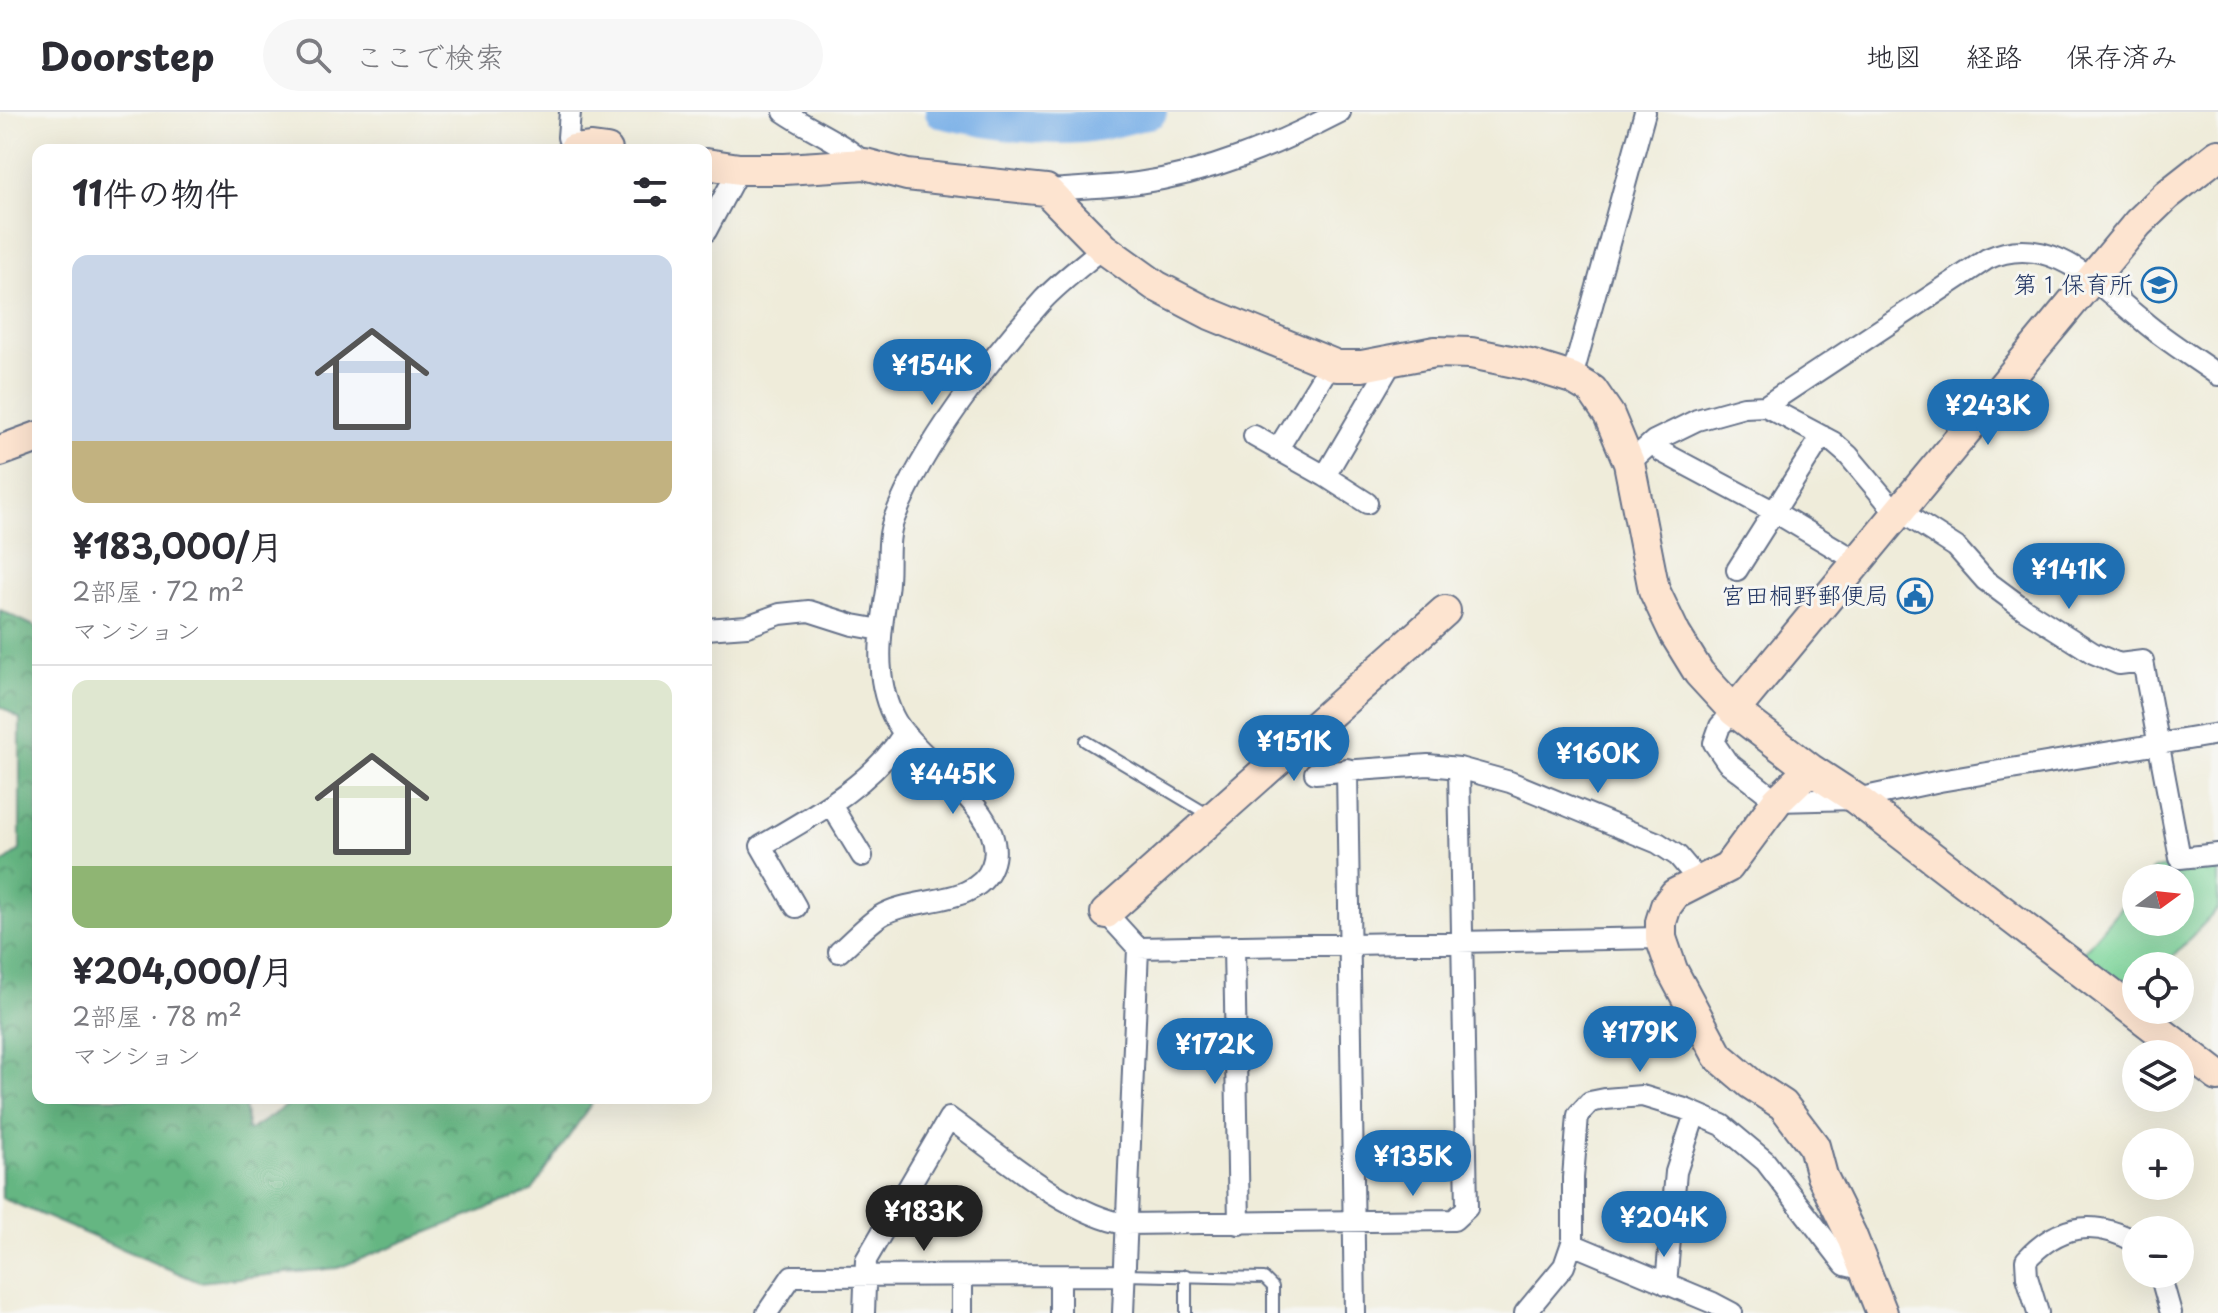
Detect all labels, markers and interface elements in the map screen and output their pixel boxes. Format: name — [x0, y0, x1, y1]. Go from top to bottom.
search box — [263, 19, 823, 91]
text: Doorstep — [40, 27, 215, 84]
icon: search — [291, 33, 335, 77]
text: ここで検索 — [355, 33, 505, 78]
text: 地図 — [1866, 34, 1922, 77]
text: 経路 — [1966, 34, 2022, 77]
text: 保存済み — [2066, 34, 2178, 77]
text: 11件の物件 — [72, 166, 239, 218]
icon: filters — [628, 170, 672, 214]
place label: 第１保育所 — [2013, 265, 2133, 301]
school or university icon: 第１保育所 — [2140, 266, 2178, 304]
icon: home — [300, 307, 444, 451]
pin: ¥154K — [876, 339, 988, 407]
text: ¥154K — [891, 345, 973, 384]
pin: ¥243K — [1932, 379, 2044, 447]
text: ¥243K — [1945, 385, 2031, 424]
text: ¥183,000/月 — [72, 519, 283, 571]
pin: ¥141K — [2013, 543, 2125, 611]
text: ¥141K — [2031, 549, 2107, 588]
text: 2部屋 · 72 m² — [72, 571, 244, 610]
place label: 宮田桐野郵便局 — [1721, 576, 1889, 612]
public building icon: 宮田桐野郵便局 — [1896, 577, 1934, 615]
text: マンション — [72, 610, 201, 649]
pin: ¥151K — [1238, 715, 1350, 783]
text: ¥151K — [1256, 721, 1332, 760]
pin: ¥160K — [1542, 727, 1654, 795]
icon: home — [300, 732, 444, 876]
text: ¥160K — [1556, 733, 1640, 772]
pin: ¥445K — [897, 748, 1009, 816]
text: ¥445K — [909, 754, 997, 793]
north arrow — [2122, 864, 2194, 936]
map controls — [2122, 864, 2194, 1288]
text: ¥204,000/月 — [72, 944, 294, 996]
button: locate — [2122, 952, 2194, 1024]
text: 2部屋 · 78 m² — [72, 996, 242, 1035]
pin: ¥179K — [1584, 1006, 1696, 1074]
text: ¥179K — [1601, 1012, 1679, 1051]
pin: ¥172K — [1159, 1018, 1271, 1086]
text: ¥172K — [1175, 1024, 1255, 1063]
text: マンション — [72, 1035, 201, 1074]
button: layers — [2122, 1040, 2194, 1112]
button: + — [2122, 1128, 2194, 1200]
pin: ¥135K — [1357, 1130, 1469, 1198]
text: ¥135K — [1373, 1136, 1453, 1175]
pin: ¥183K — [868, 1185, 980, 1253]
text: ¥183K — [884, 1191, 964, 1230]
pin: ¥204K — [1608, 1191, 1720, 1259]
text: ¥204K — [1619, 1197, 1709, 1236]
button: − — [2122, 1216, 2194, 1288]

